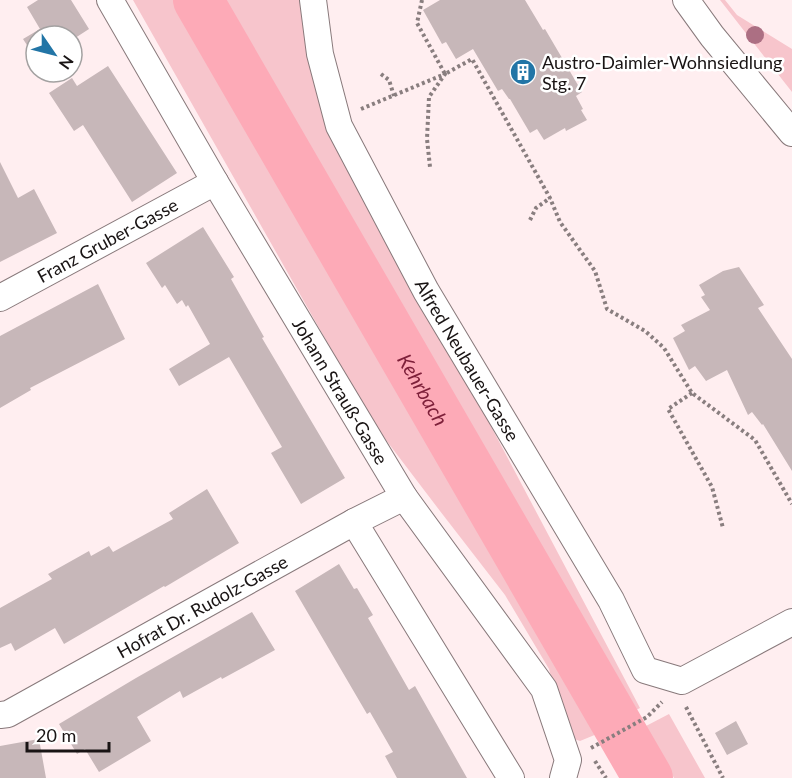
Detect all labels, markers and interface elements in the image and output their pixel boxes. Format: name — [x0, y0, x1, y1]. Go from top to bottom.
north arrow — [24, 24, 84, 84]
place label: Austro-Daimler-Wohnsiedlung Stg. 7 — [542, 51, 782, 94]
text: N — [55, 52, 78, 73]
building icon: Austro-Daimler-Wohnsiedlung Stg. 7 — [508, 57, 538, 87]
street label: Franz Gruber-Gasse — [33, 193, 182, 287]
street label: Alfred Neubauer-Gasse — [411, 275, 524, 445]
street label: Johann Strauß-Gasse — [288, 314, 393, 468]
water label: Kehrbach — [393, 349, 454, 430]
street label: Hofrat Dr. Rudolz-Gasse — [113, 550, 291, 662]
scale bar — [27, 715, 110, 753]
text: 20 m — [36, 724, 76, 746]

